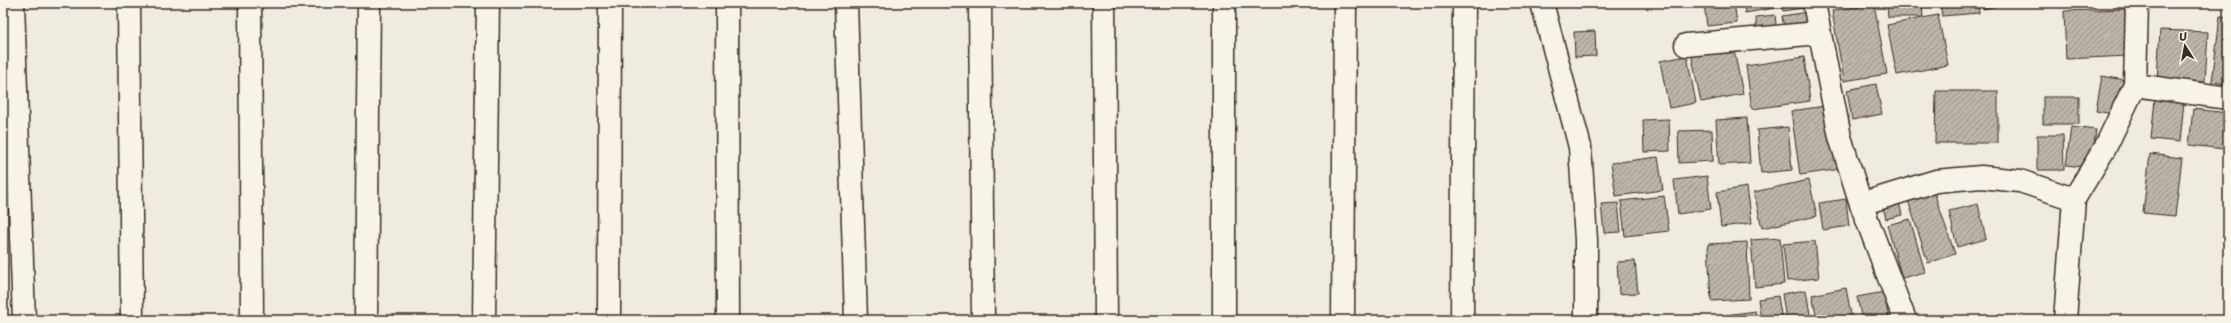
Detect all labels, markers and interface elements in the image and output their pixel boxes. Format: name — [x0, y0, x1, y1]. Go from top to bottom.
north arrow — [2165, 26, 2205, 66]
text: U — [2178, 27, 2189, 47]

